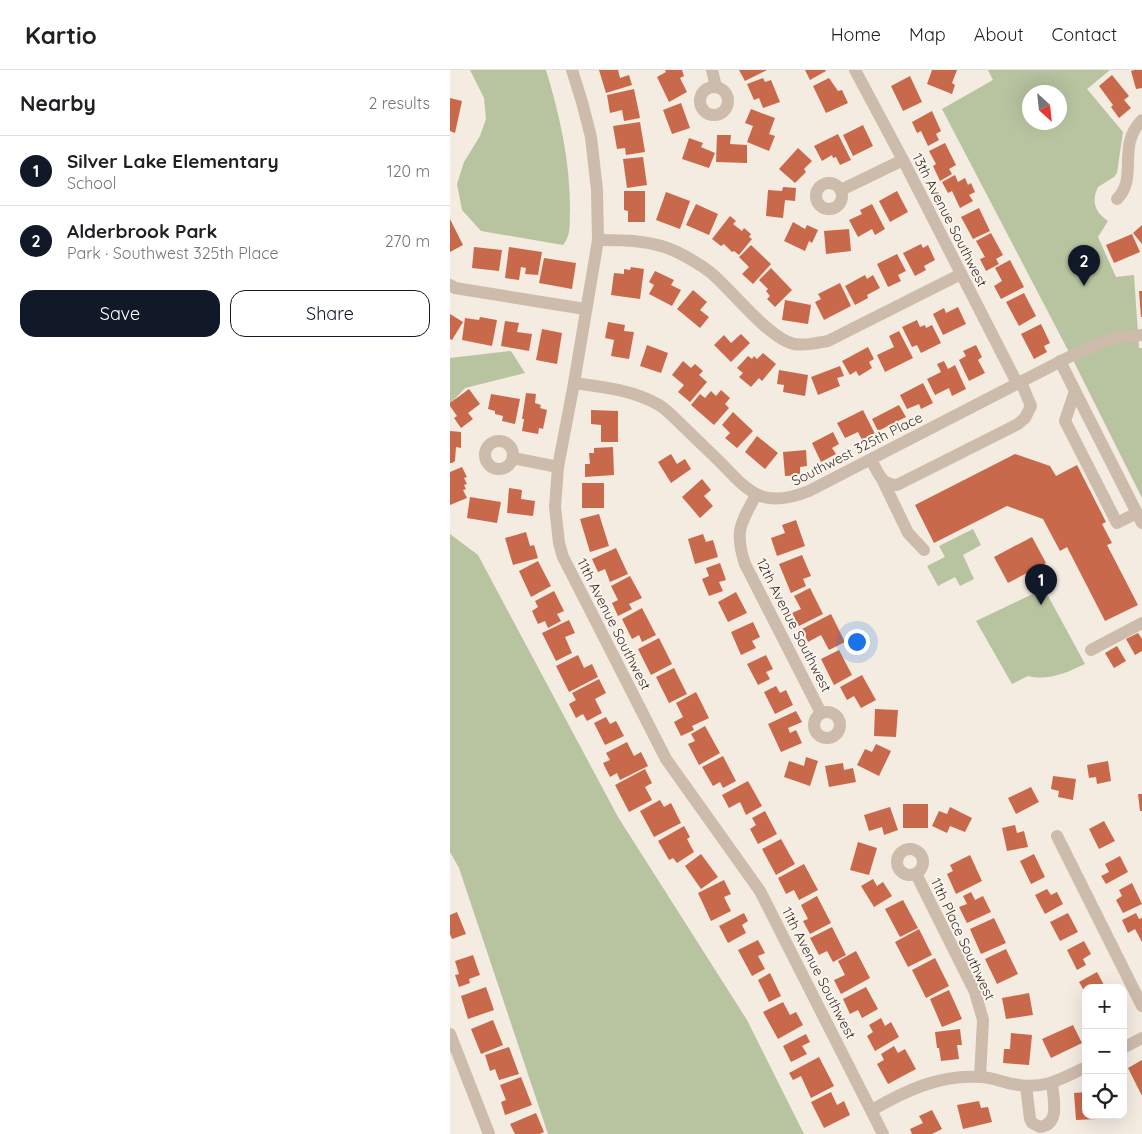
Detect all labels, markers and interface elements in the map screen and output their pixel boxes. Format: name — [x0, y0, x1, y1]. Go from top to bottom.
text: Kartio — [25, 20, 97, 50]
text: Home — [831, 23, 881, 46]
text: Map — [909, 23, 946, 46]
text: About — [974, 23, 1024, 46]
text: Contact — [1052, 23, 1117, 46]
north arrow — [1022, 85, 1067, 130]
text: Nearby — [20, 90, 96, 116]
text: 2 results — [368, 93, 430, 113]
text: Silver Lake Elementary — [67, 149, 279, 173]
street label: 13th Avenue Southwest — [909, 150, 992, 290]
text: 1 — [33, 161, 39, 181]
text: 120 m — [387, 161, 430, 181]
text: School — [67, 173, 116, 193]
text: Alderbrook Park — [67, 219, 217, 243]
text: 2 — [31, 231, 41, 251]
text: 270 m — [385, 231, 430, 251]
text: Park · Southwest 325th Place — [67, 243, 278, 263]
pin: 2 — [1068, 245, 1100, 286]
button: Save — [20, 290, 220, 337]
button: Share — [230, 290, 430, 337]
street label: Southwest 325th Place — [788, 408, 926, 490]
street label: 11th Avenue Southwest — [573, 555, 655, 693]
street label: 12th Avenue Southwest — [752, 555, 836, 695]
pin: 1 — [1025, 564, 1057, 605]
your location — [844, 629, 870, 655]
street label: 11th Place Southwest — [927, 875, 999, 1003]
street label: 11th Avenue Southwest — [778, 904, 860, 1042]
map controls — [1082, 984, 1127, 1119]
button: + — [1082, 984, 1127, 1029]
button: − — [1082, 1029, 1127, 1074]
button: locate — [1082, 1074, 1127, 1119]

